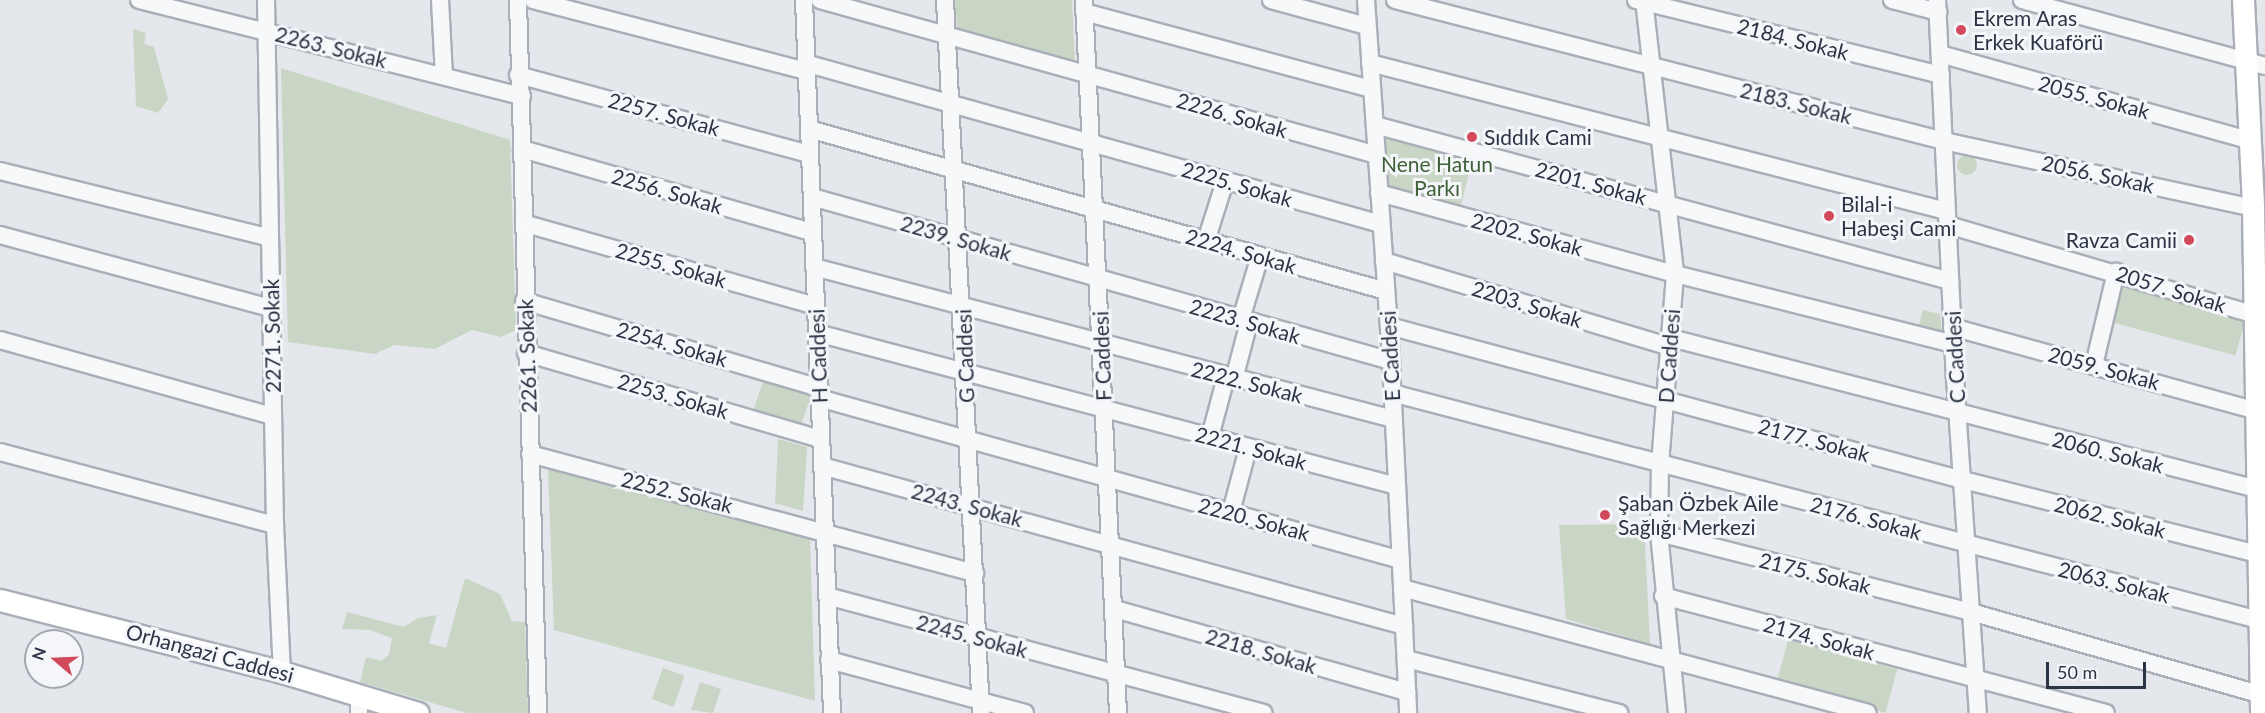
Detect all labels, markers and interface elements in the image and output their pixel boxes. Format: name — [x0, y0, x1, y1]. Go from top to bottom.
place label: Ekrem Aras Erkek Kuaförü — [1973, 5, 2103, 55]
street label: 2184. Sokak — [1735, 13, 1851, 65]
street label: 2263. Sokak — [273, 21, 389, 73]
marker: Ekrem Aras Erkek Kuaförü — [1954, 23, 1968, 37]
street label: 2055. Sokak — [2036, 70, 2152, 124]
street label: 2183. Sokak — [1738, 77, 1854, 129]
street label: 2257. Sokak — [606, 87, 722, 141]
street label: 2226. Sokak — [1174, 87, 1290, 143]
place label: Sıddık Cami — [1484, 124, 1592, 150]
marker: Sıddık Cami — [1465, 130, 1479, 144]
street label: 2056. Sokak — [2040, 150, 2156, 198]
park label: Nene Hatun Parkı — [1381, 151, 1493, 201]
street label: 2225. Sokak — [1179, 156, 1295, 212]
street label: 2201. Sokak — [1533, 156, 1649, 210]
street label: 2256. Sokak — [609, 163, 725, 219]
place label: Bilal-i Habeşi Cami — [1841, 191, 1956, 241]
street label: 2202. Sokak — [1469, 207, 1585, 261]
marker: Bilal-i Habeşi Cami — [1822, 209, 1836, 223]
street label: 2239. Sokak — [898, 210, 1014, 266]
street label: 2224. Sokak — [1183, 223, 1299, 279]
place label: Ravza Camii — [2066, 227, 2177, 253]
marker: Ravza Camii — [2182, 233, 2196, 247]
street label: 2255. Sokak — [613, 237, 729, 293]
street label: 2057. Sokak — [2113, 260, 2229, 318]
street label: 2203. Sokak — [1469, 275, 1585, 333]
street label: 2271. Sokak — [258, 279, 286, 393]
street label: 2223. Sokak — [1187, 293, 1303, 349]
street label: 2261. Sokak — [512, 299, 542, 413]
street label: H Caddesi — [804, 308, 832, 404]
street label: D Caddesi — [1653, 308, 1685, 404]
street label: G Caddesi — [951, 309, 979, 403]
street label: F Caddesi — [1088, 310, 1116, 402]
street label: E Caddesi — [1375, 310, 1405, 402]
street label: C Caddesi — [1940, 310, 1970, 404]
street label: 2254. Sokak — [614, 316, 730, 372]
street label: 2059. Sokak — [2046, 341, 2162, 395]
street label: 2222. Sokak — [1189, 356, 1305, 408]
street label: 2253. Sokak — [615, 368, 731, 424]
street label: 2177. Sokak — [1756, 413, 1872, 467]
street label: 2221. Sokak — [1193, 421, 1309, 475]
street label: 2060. Sokak — [2050, 426, 2166, 478]
street label: 2252. Sokak — [619, 466, 735, 518]
street label: 2243. Sokak — [909, 478, 1025, 532]
place label: Şaban Özbek Aile Sağlığı Merkezi — [1618, 490, 1779, 540]
street label: 2176. Sokak — [1808, 491, 1924, 545]
street label: 2062. Sokak — [2052, 491, 2168, 543]
street label: 2220. Sokak — [1196, 492, 1312, 546]
marker: Şaban Özbek Aile Sağlığı Merkezi — [1596, 506, 1614, 524]
street label: 2175. Sokak — [1757, 547, 1873, 599]
street label: 2063. Sokak — [2056, 556, 2172, 608]
street label: 2245. Sokak — [914, 609, 1030, 663]
street label: 2174. Sokak — [1761, 611, 1877, 665]
street label: Orhangazi Caddesi — [123, 618, 297, 688]
street label: 2218. Sokak — [1203, 623, 1319, 679]
north arrow — [24, 629, 84, 689]
text: N — [27, 645, 49, 663]
scale bar — [2049, 650, 2150, 688]
text: 50 m — [2057, 661, 2097, 683]

